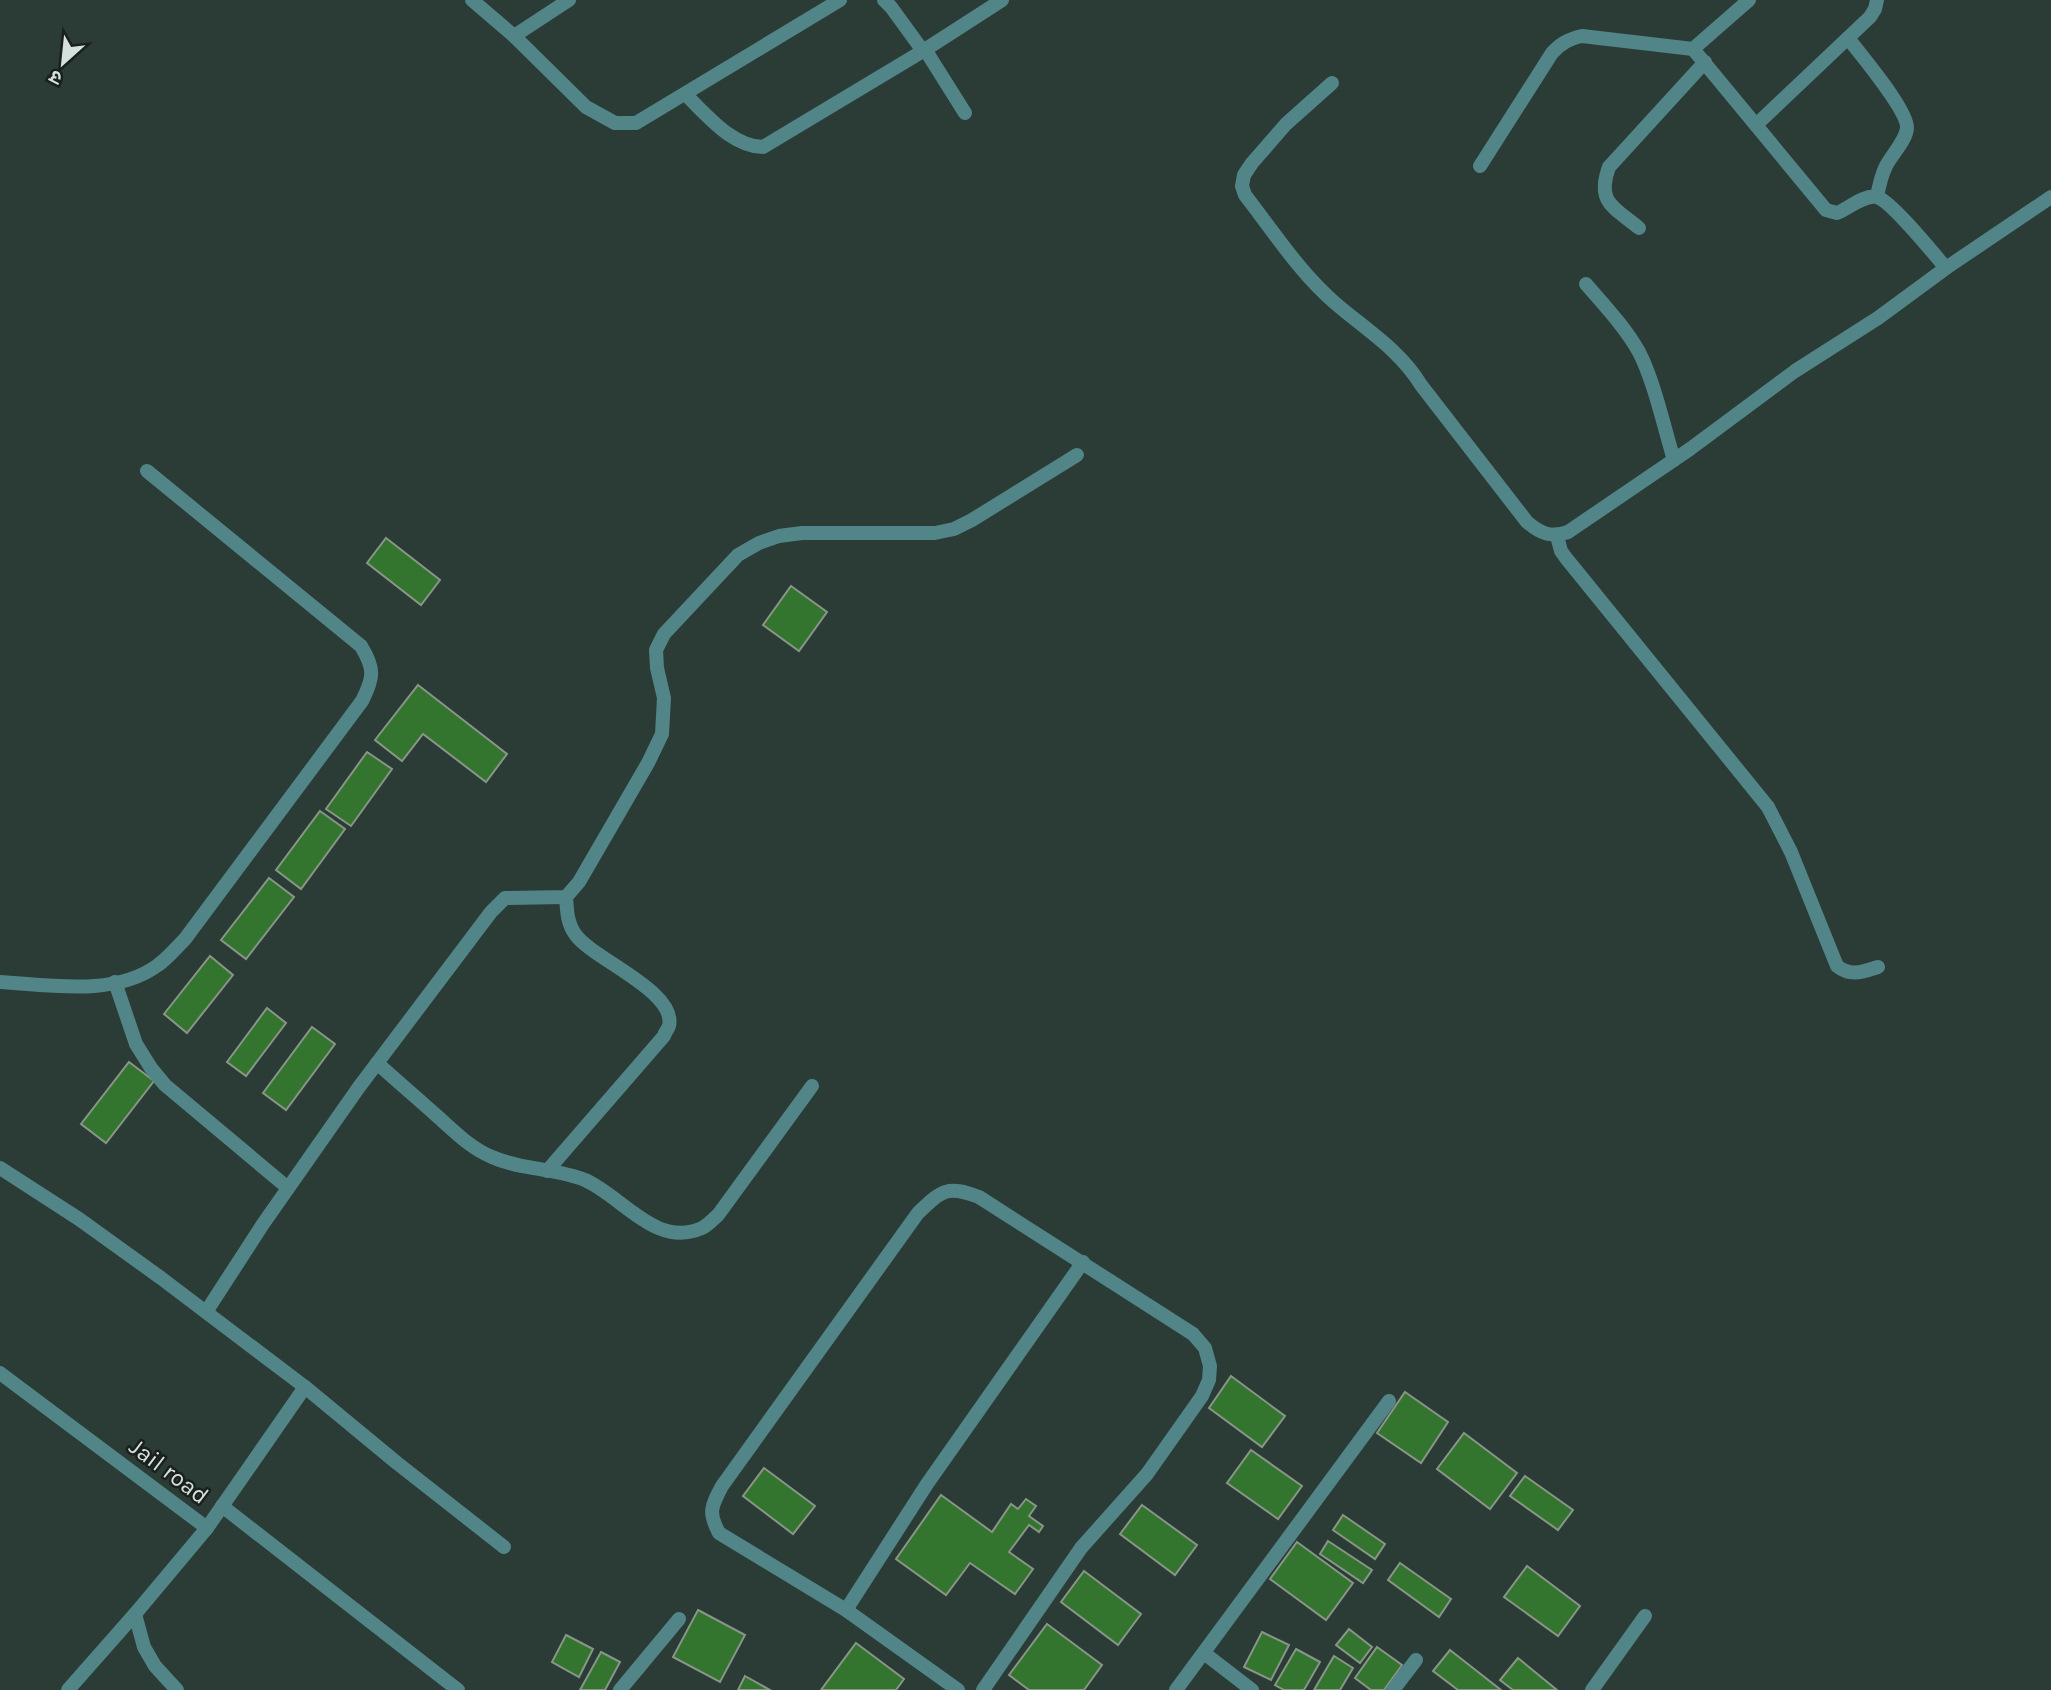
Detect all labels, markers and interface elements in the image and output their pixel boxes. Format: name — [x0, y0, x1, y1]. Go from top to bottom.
north arrow — [28, 28, 98, 98]
text: उ — [45, 65, 66, 90]
street label: Jail road — [124, 1432, 214, 1510]

